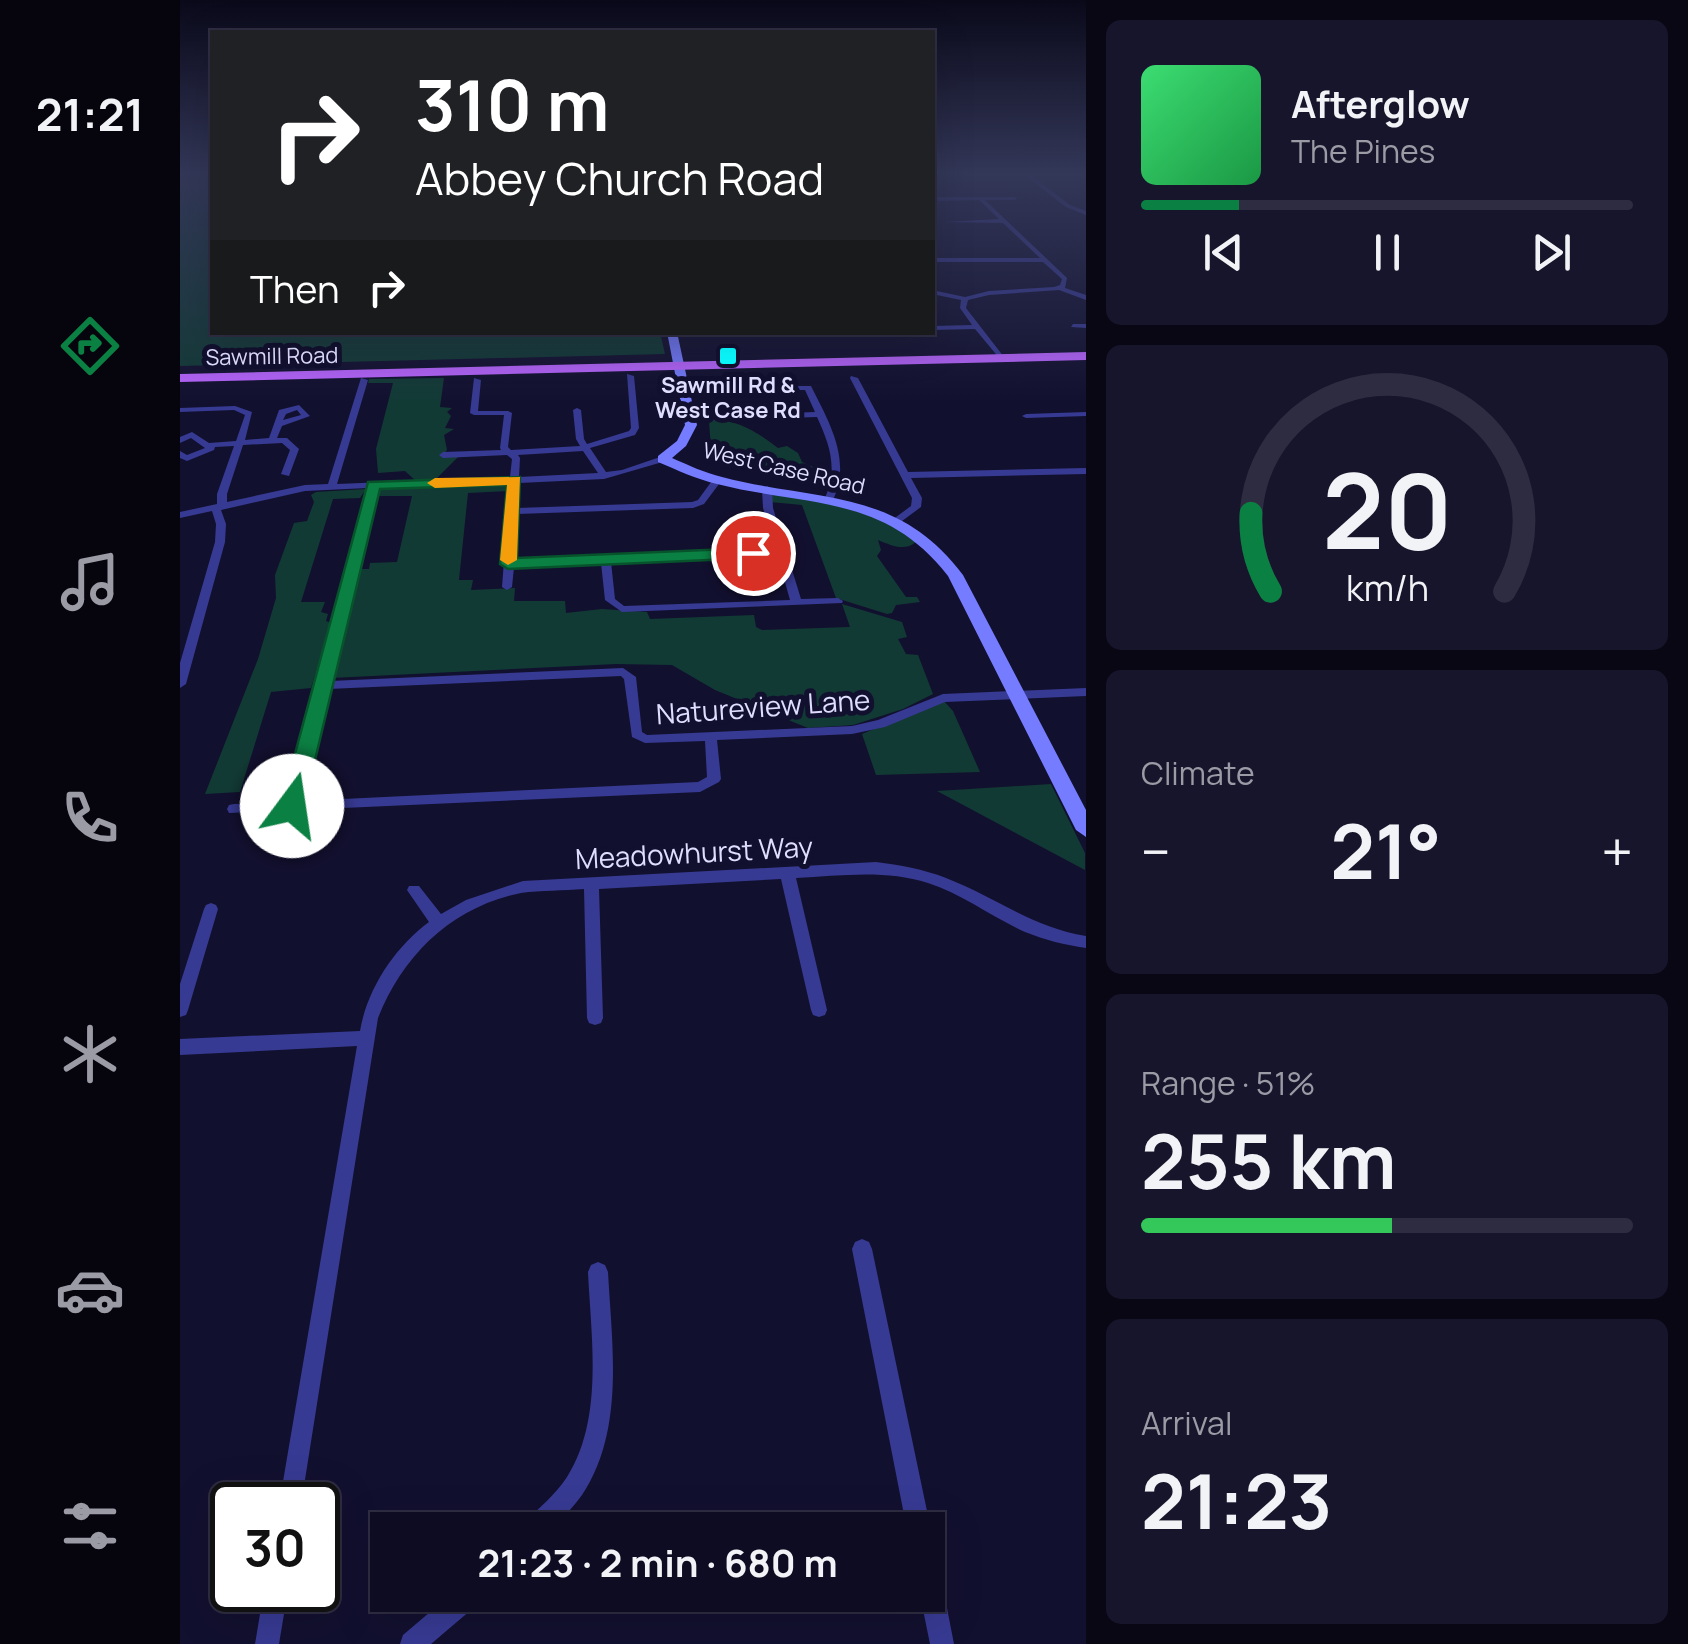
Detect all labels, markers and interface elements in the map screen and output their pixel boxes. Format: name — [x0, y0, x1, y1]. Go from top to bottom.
text: 310 m — [415, 56, 609, 152]
icon: right — [250, 70, 380, 200]
text: Afterglow — [1291, 77, 1470, 129]
text: 21:21 — [36, 83, 144, 145]
text: The Pines — [1291, 129, 1435, 173]
text: Abbey Church Road — [415, 147, 824, 209]
icon: previous — [1196, 225, 1251, 280]
icon: pause — [1360, 225, 1415, 280]
icon: next — [1524, 225, 1579, 280]
icon: right — [359, 260, 414, 315]
text: Then — [250, 262, 339, 314]
icon: directions — [55, 311, 125, 381]
street label: Sawmill Road — [205, 340, 339, 372]
marker: Sawmill Rd & West Case Rd — [717, 345, 739, 367]
place label: Sawmill Rd & West Case Rd — [655, 370, 801, 425]
street label: West Case Road — [700, 435, 868, 501]
text: 20 — [1322, 438, 1452, 580]
pin — [711, 511, 796, 596]
icon: arrive — [726, 526, 781, 581]
icon: music — [55, 547, 125, 617]
text: km/h — [1345, 563, 1429, 612]
street label: Natureview Lane — [655, 680, 871, 732]
text: Climate — [1141, 751, 1255, 795]
position arrow — [240, 754, 344, 858]
icon: phone — [55, 783, 125, 853]
text: 21° — [1330, 799, 1442, 902]
text: − — [1141, 813, 1171, 889]
text: + — [1601, 813, 1633, 889]
street label: Meadowhurst Way — [574, 827, 814, 877]
icon: climate — [55, 1019, 125, 1089]
text: Range · 51% — [1141, 1061, 1315, 1105]
text: 255 km — [1141, 1109, 1396, 1212]
icon: car — [55, 1255, 125, 1325]
text: Arrival — [1141, 1401, 1232, 1445]
text: 21:23 — [1141, 1449, 1332, 1552]
speed limit sign: 30 — [210, 1482, 340, 1612]
icon: filters — [55, 1491, 125, 1561]
text: 21:23 · 2 min · 680 m — [477, 1536, 838, 1588]

